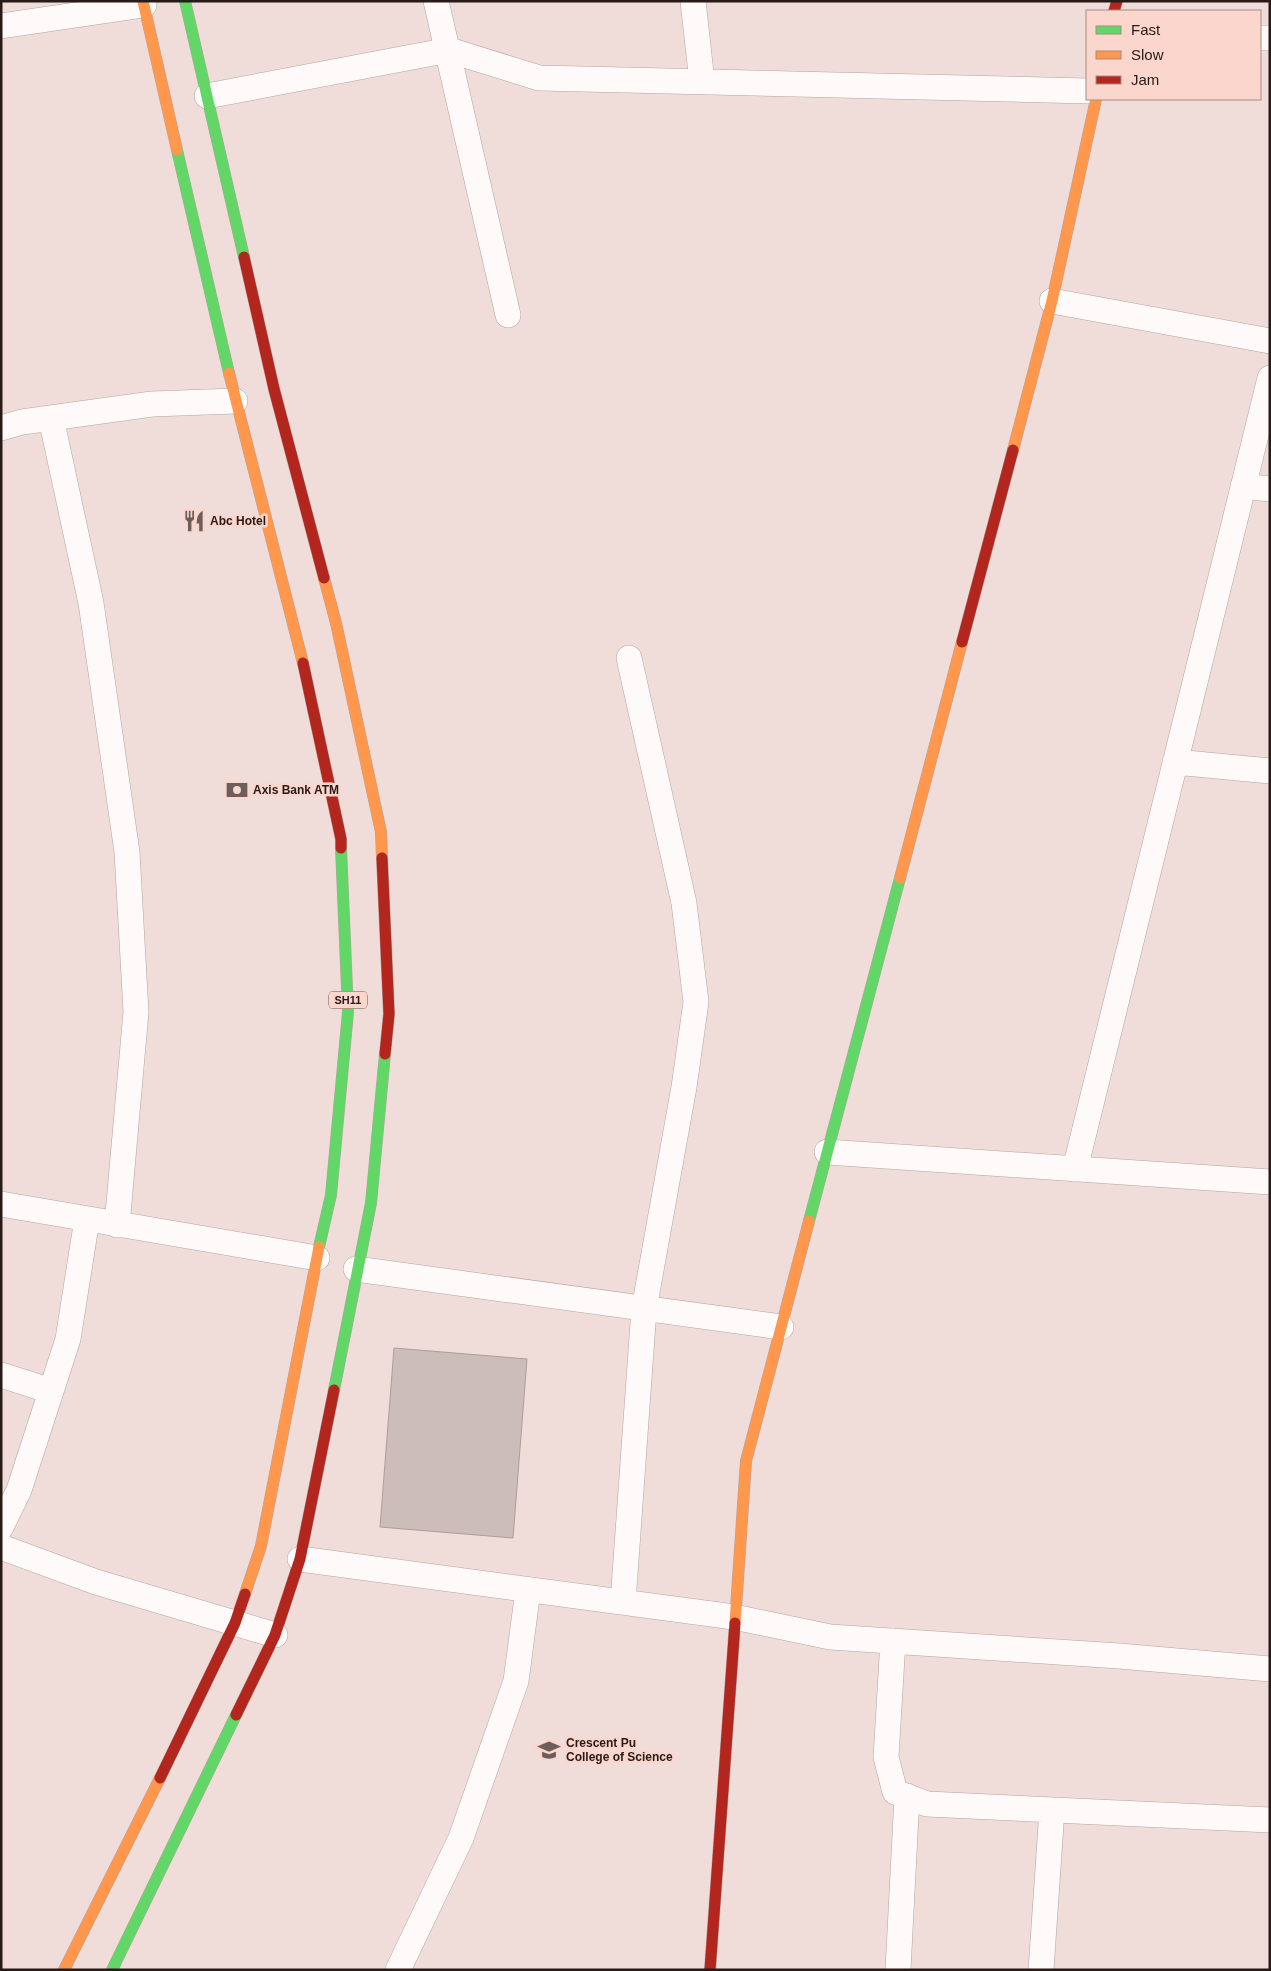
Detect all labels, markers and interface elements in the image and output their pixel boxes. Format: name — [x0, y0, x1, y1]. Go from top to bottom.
legend — [1086, 10, 1261, 100]
text: Fast — [1131, 21, 1161, 38]
text: Slow — [1131, 46, 1164, 63]
text: Jam — [1131, 71, 1159, 88]
restaurant icon: Abc Hotel — [181, 508, 207, 534]
place label: Abc Hotel — [210, 514, 266, 528]
bank icon: Axis Bank ATM — [224, 777, 250, 803]
place label: Axis Bank ATM — [253, 783, 339, 797]
road number: SH11 — [329, 992, 367, 1008]
place label: Crescent Pu College of Science — [566, 1736, 673, 1764]
school or university icon: Crescent Pu College of Science — [536, 1737, 562, 1763]

